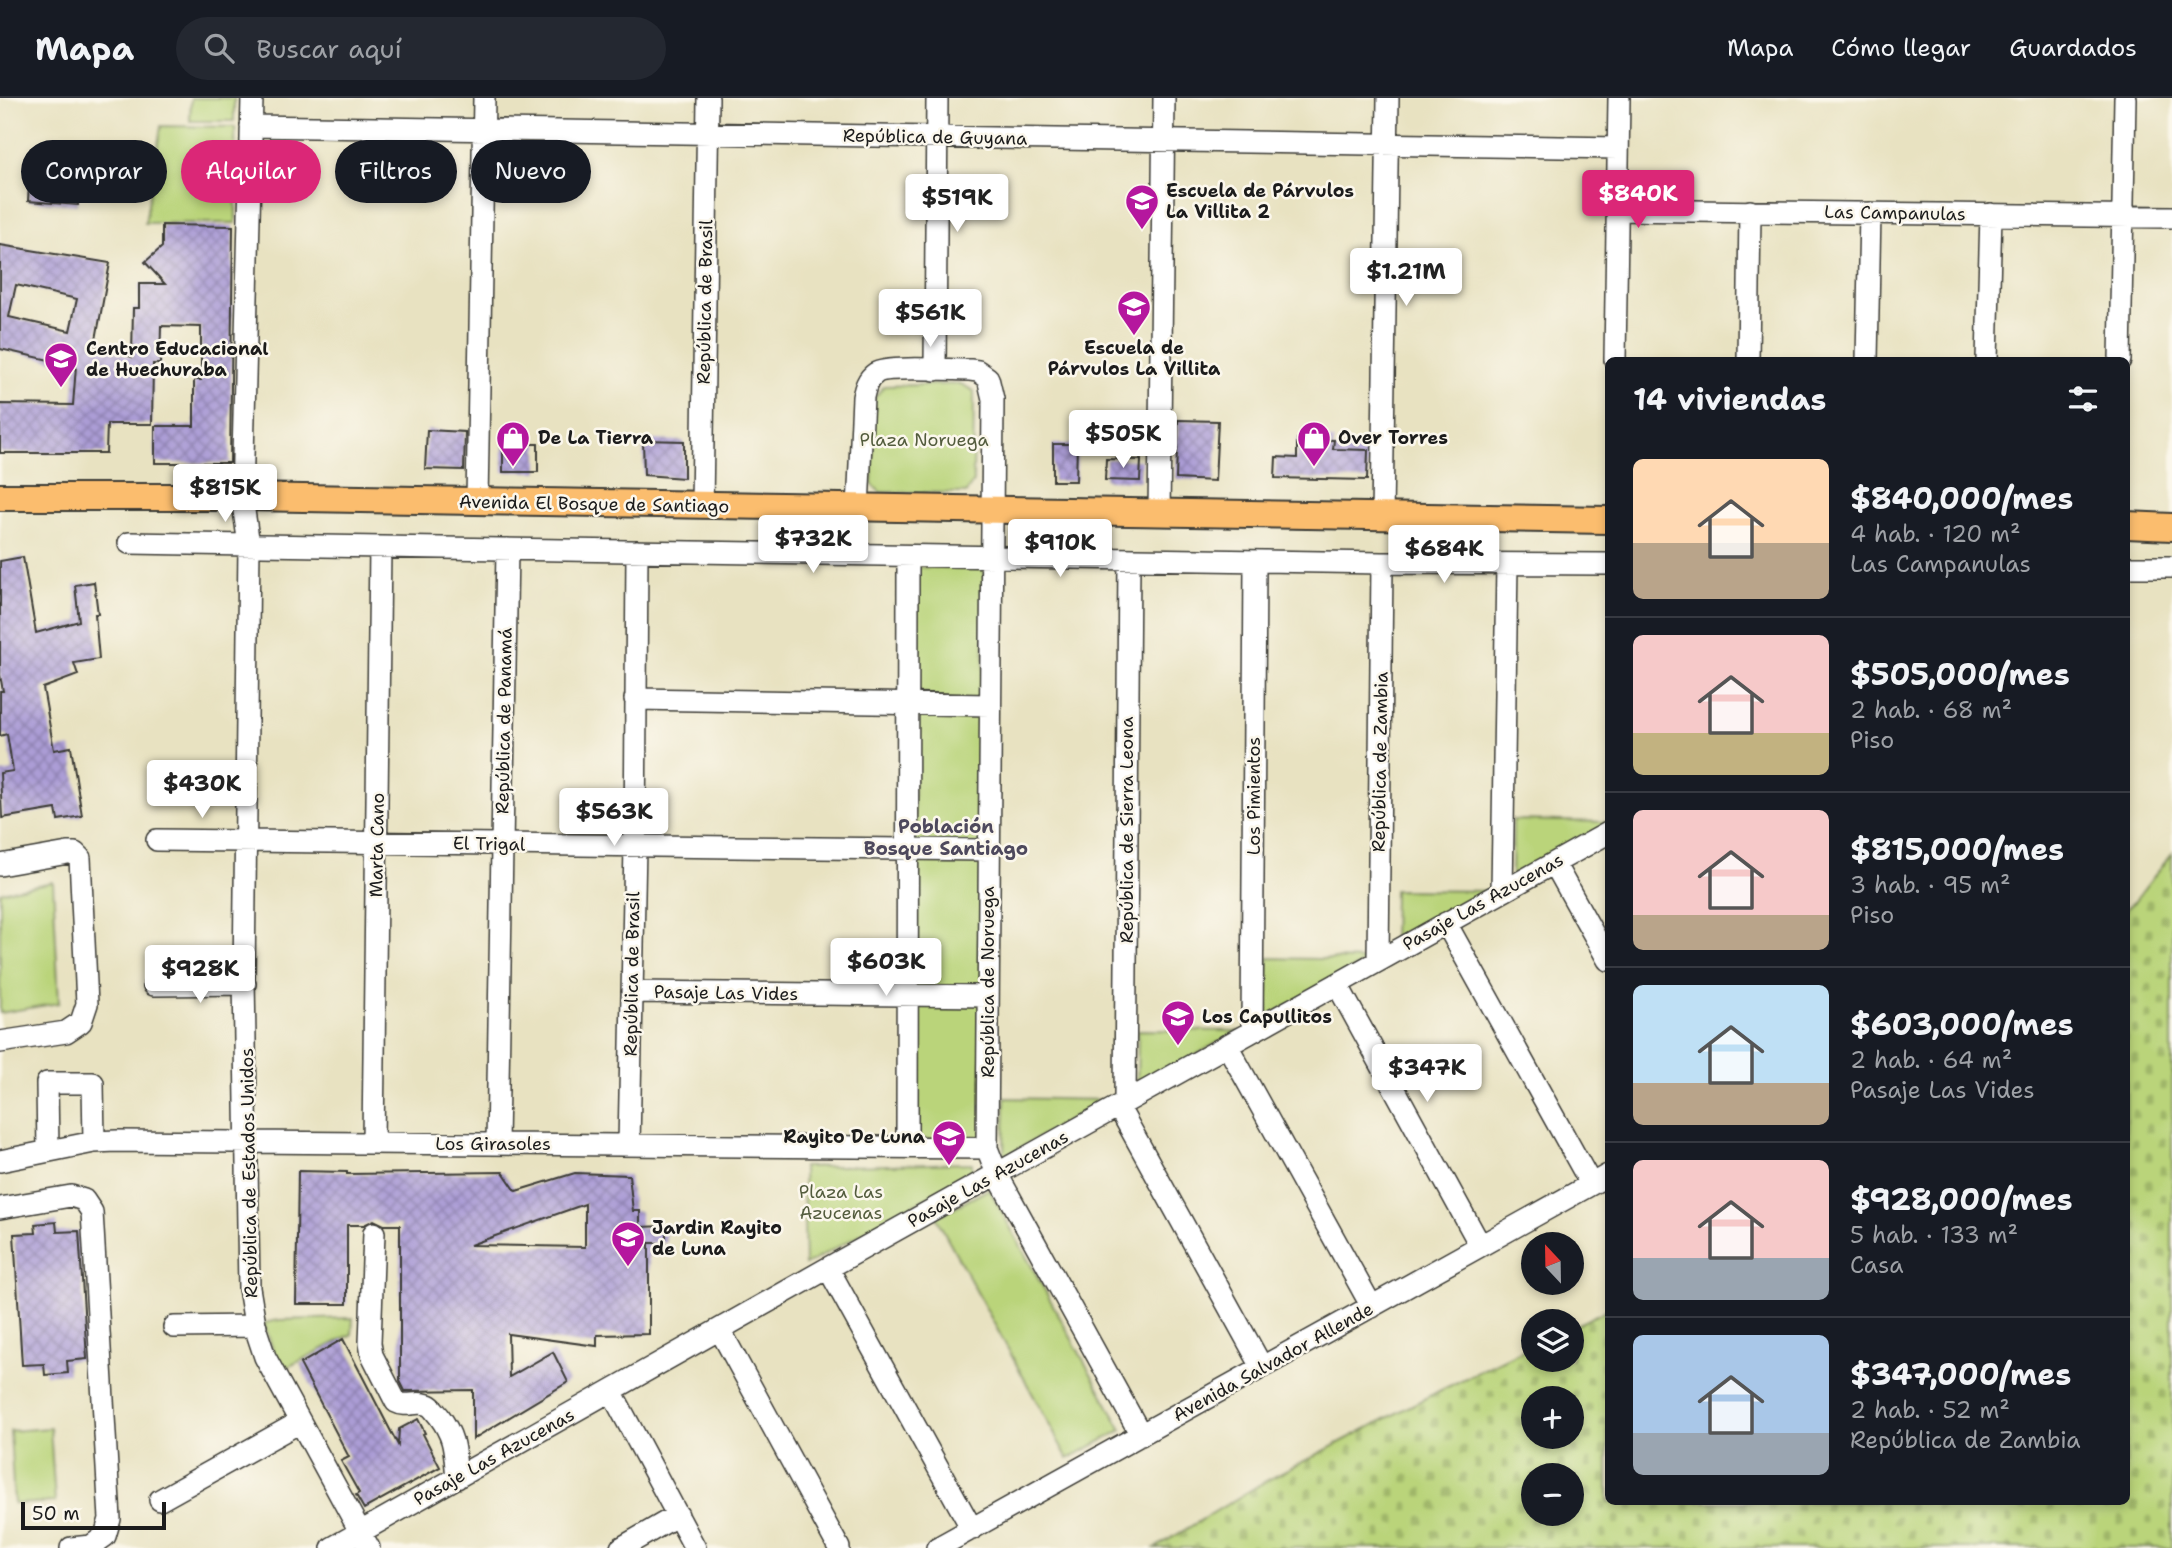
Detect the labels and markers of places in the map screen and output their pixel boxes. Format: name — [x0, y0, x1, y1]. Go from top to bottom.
pin: $840K — [1589, 170, 1687, 230]
pin: $519K — [908, 174, 1006, 234]
place label: Escuela de Párvulos La Villita 2 — [1166, 179, 1354, 224]
school or university icon: Escuela de Párvulos La Villita 2 — [1123, 182, 1161, 231]
pin: $1.21M — [1349, 248, 1463, 308]
school or university icon: Escuela de Párvulos La Villita — [1115, 288, 1153, 337]
pin: $561K — [881, 289, 979, 349]
place label: Escuela de Párvulos La Villita — [1048, 336, 1221, 381]
place label: Centro Educacional de Huechuraba — [86, 337, 268, 382]
school or university icon: Centro Educacional de Huechuraba — [42, 340, 80, 389]
pin: $505K — [1074, 410, 1172, 470]
shop icon: De La Tierra — [494, 419, 532, 468]
shop icon: Over Torres — [1295, 419, 1333, 468]
place label: De La Tierra — [538, 426, 654, 450]
place label: Over Torres — [1338, 426, 1448, 450]
pin: $815K — [176, 464, 274, 524]
pin: $732K — [764, 516, 862, 575]
pin: $910K — [1011, 519, 1109, 579]
pin: $684K — [1395, 526, 1493, 585]
pin: $430K — [153, 760, 251, 820]
pin: $563K — [565, 788, 663, 848]
pin: $603K — [837, 939, 935, 998]
pin: $928K — [151, 946, 249, 1005]
school or university icon: Los Capullitos — [1159, 998, 1197, 1047]
place label: Los Capullitos — [1202, 1005, 1332, 1029]
pin: $347K — [1378, 1044, 1476, 1104]
school or university icon: Rayito De Luna — [930, 1118, 968, 1167]
place label: Rayito De Luna — [783, 1125, 926, 1149]
place label: Jardin Rayito de Luna — [652, 1216, 782, 1261]
school or university icon: Jardin Rayito de Luna — [609, 1219, 647, 1268]

